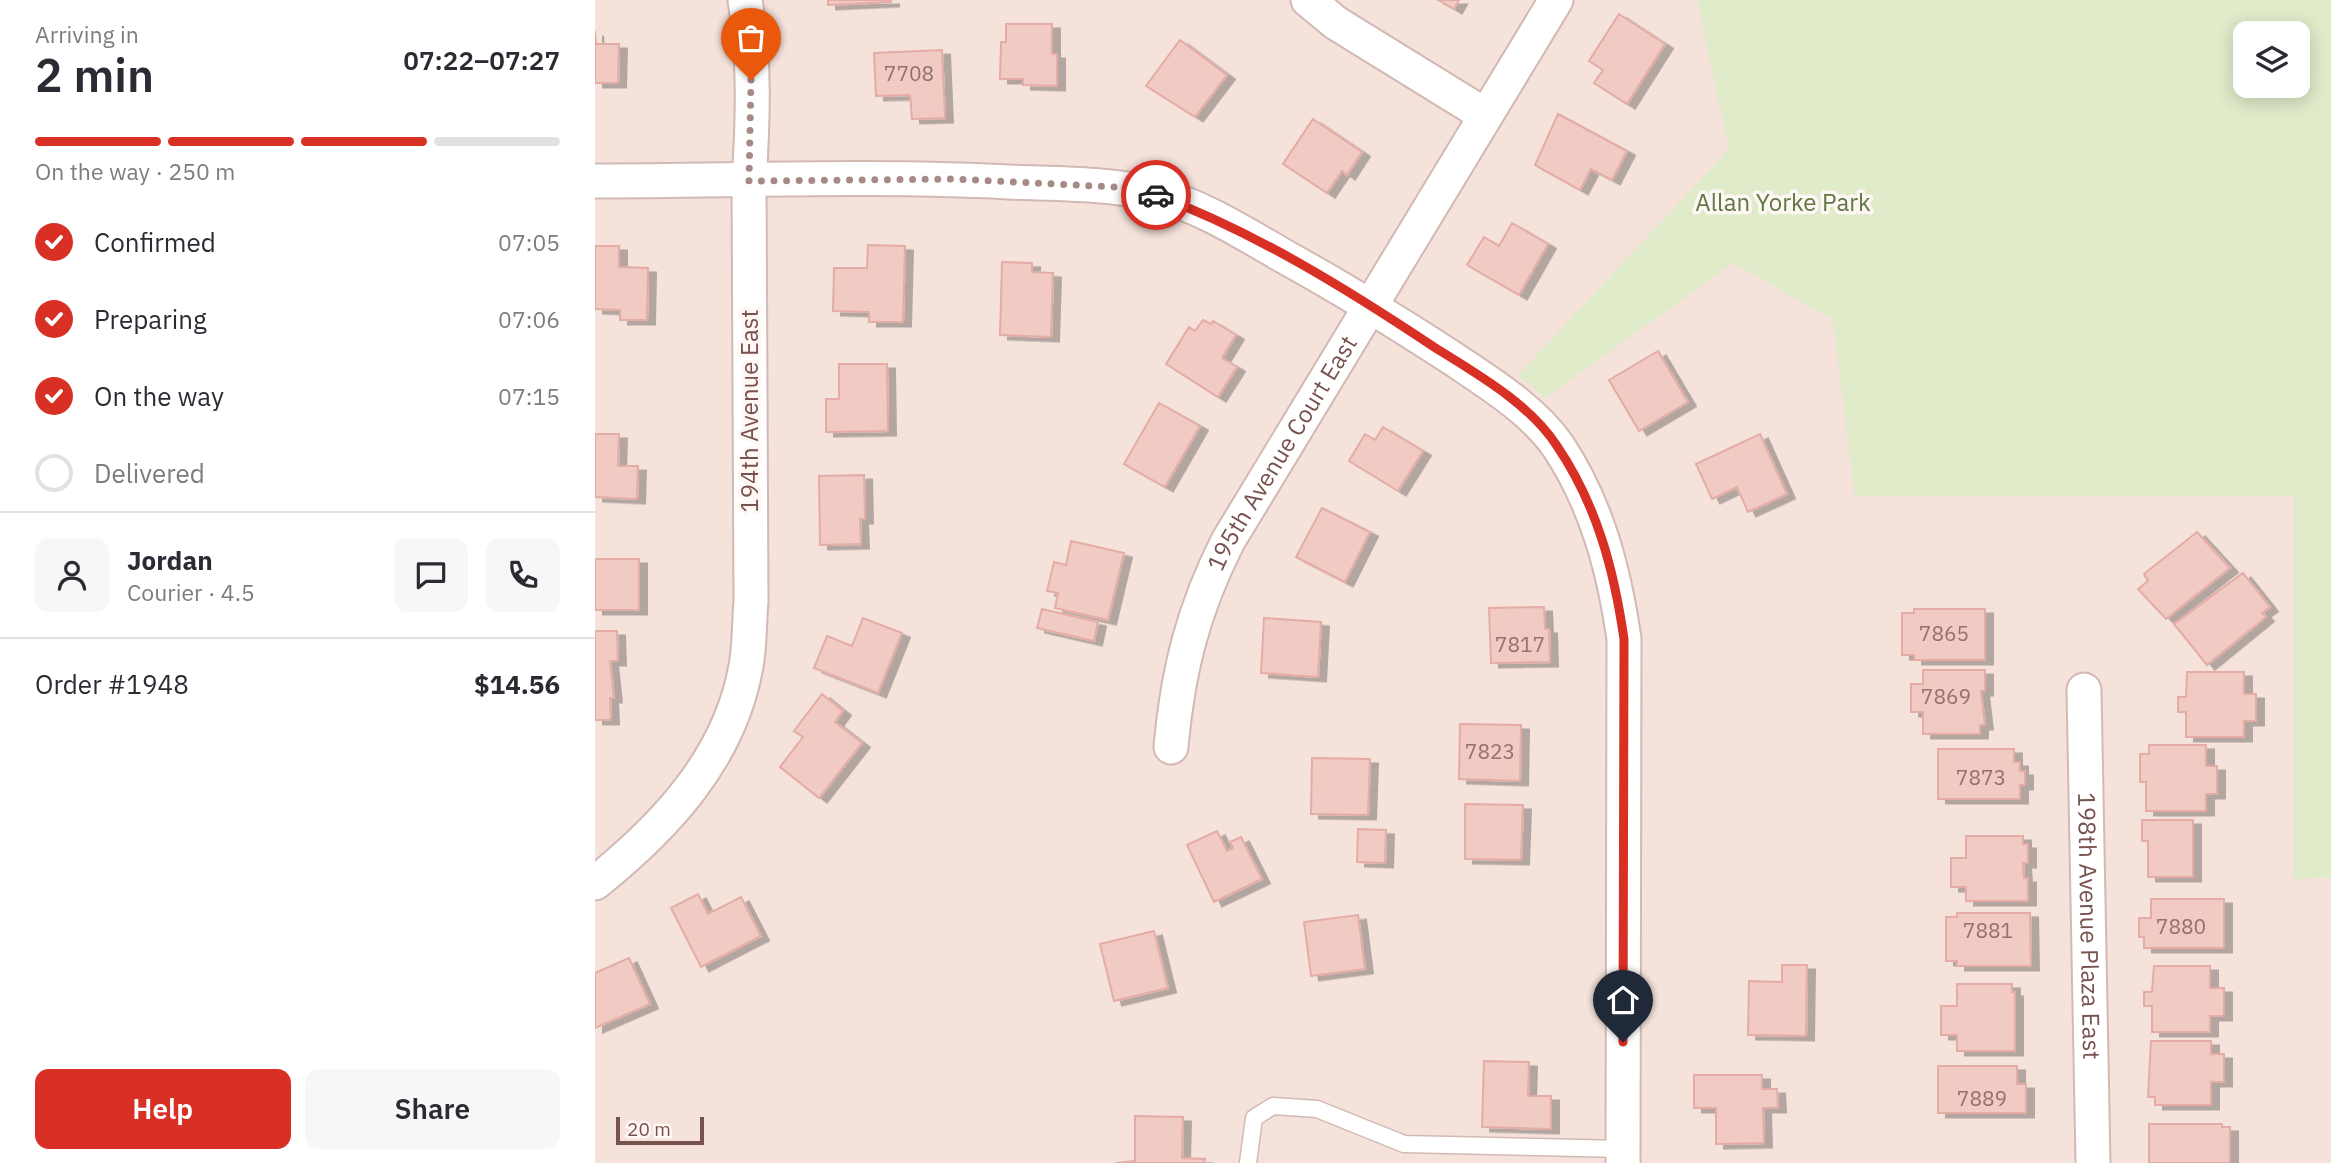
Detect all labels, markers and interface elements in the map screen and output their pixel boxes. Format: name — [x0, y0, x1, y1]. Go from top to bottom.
pin — [721, 8, 781, 80]
text: Arriving in — [35, 19, 139, 49]
icon: bag — [732, 19, 770, 57]
map controls — [2233, 21, 2310, 98]
button: layers — [2233, 21, 2310, 98]
text: 07:22–07:27 — [403, 43, 560, 77]
text: 2 min — [35, 45, 154, 105]
house number: 7708 — [884, 59, 934, 87]
text: On the way · 250 m — [35, 156, 235, 186]
courier — [1121, 160, 1191, 230]
icon: car — [1137, 176, 1175, 214]
park label: Allan Yorke Park — [1695, 186, 1871, 218]
icon: check — [35, 223, 73, 261]
text: Confirmed — [94, 225, 216, 259]
text: 07:05 — [498, 227, 560, 257]
icon: check — [35, 300, 73, 338]
text: Preparing — [94, 302, 207, 336]
text: 07:06 — [498, 304, 560, 334]
street label: 194th Avenue East — [733, 309, 765, 513]
street label: 195th Avenue Court East — [1199, 329, 1364, 576]
icon: check — [35, 377, 73, 415]
text: On the way — [94, 379, 224, 413]
text: 07:15 — [498, 381, 560, 411]
text: Delivered — [94, 456, 205, 490]
button: person — [35, 538, 109, 612]
button: chat — [394, 538, 468, 612]
button: phone — [486, 538, 560, 612]
text: Jordan — [127, 543, 213, 577]
text: Courier · 4.5 — [127, 577, 255, 607]
house number: 7865 — [1919, 619, 1969, 647]
house number: 7817 — [1495, 630, 1545, 658]
text: Order #1948 — [35, 667, 189, 701]
text: $14.56 — [474, 667, 560, 701]
house number: 7869 — [1921, 682, 1971, 710]
house number: 7823 — [1465, 737, 1515, 765]
house number: 7873 — [1956, 763, 2006, 791]
street label: 198th Avenue Plaza East — [2071, 792, 2108, 1060]
house number: 7880 — [2156, 912, 2206, 940]
house number: 7881 — [1963, 916, 2013, 944]
pin — [1593, 970, 1653, 1042]
icon: home — [1604, 981, 1642, 1019]
button: Help — [35, 1069, 291, 1149]
button: Share — [305, 1069, 560, 1149]
house number: 7889 — [1957, 1084, 2007, 1112]
scale bar — [616, 1114, 703, 1146]
text: 20 m — [627, 1117, 671, 1141]

